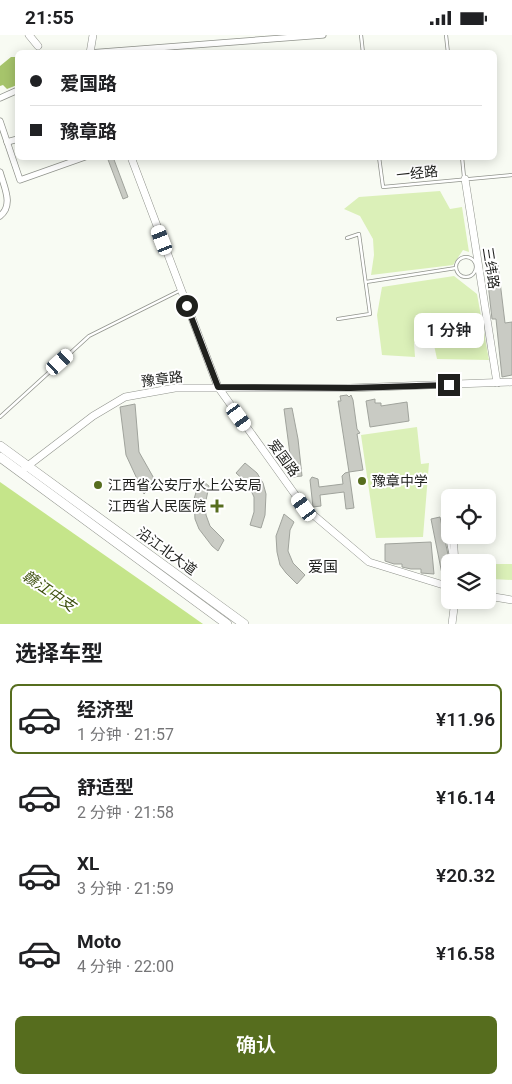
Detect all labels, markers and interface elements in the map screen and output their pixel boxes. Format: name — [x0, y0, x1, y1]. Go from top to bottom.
text: 21:55 — [25, 6, 74, 29]
text: 爱国路 — [60, 72, 117, 95]
text: 豫章路 — [60, 120, 117, 143]
street label: 一经路 — [395, 163, 439, 183]
car — [149, 223, 174, 257]
street label: 三纬路 — [480, 246, 502, 290]
route start — [176, 295, 198, 317]
callout: 1 分钟 — [414, 313, 484, 347]
text: 1 分钟 — [426, 321, 472, 340]
car — [43, 346, 76, 378]
street label: 豫章路 — [140, 369, 184, 389]
route end — [438, 374, 460, 396]
car — [224, 400, 253, 434]
street label: 爱国路 — [265, 436, 303, 480]
place label: 豫章中学 — [372, 473, 428, 489]
marker: 豫章中学 — [356, 475, 368, 487]
place label: 江西省公安厅水上公安局 — [108, 477, 262, 493]
marker: 江西省公安厅水上公安局 — [92, 479, 104, 491]
map controls — [441, 489, 496, 609]
button: locate — [441, 489, 496, 544]
car — [289, 490, 318, 524]
place label: 江西省人民医院 — [108, 498, 206, 514]
marker: 江西省人民医院 — [210, 499, 224, 513]
street label: 沿江北大道 — [134, 524, 200, 578]
button: layers — [441, 554, 496, 609]
district label: 爱国 — [308, 558, 338, 576]
water label: 赣江中支 — [19, 567, 81, 616]
text: 选择车型 — [15, 641, 103, 666]
icon: car — [17, 697, 62, 742]
text: 经济型 — [77, 698, 134, 721]
text: ¥11.96 — [436, 708, 495, 731]
text: 1 分钟 · 21:57 — [77, 725, 174, 744]
icon: car — [17, 775, 62, 820]
text: 舒适型 — [77, 776, 134, 799]
text: ¥16.14 — [436, 786, 495, 809]
text: 2 分钟 · 21:58 — [77, 803, 174, 822]
text: XL — [77, 852, 99, 875]
icon: car — [17, 853, 62, 898]
text: ¥20.32 — [436, 864, 495, 887]
text: 3 分钟 · 21:59 — [77, 879, 174, 898]
text: Moto — [77, 930, 121, 953]
icon: car — [17, 931, 62, 976]
text: ¥16.58 — [436, 942, 495, 965]
text: 4 分钟 · 22:00 — [77, 957, 174, 976]
button: 确认 — [15, 1016, 497, 1074]

